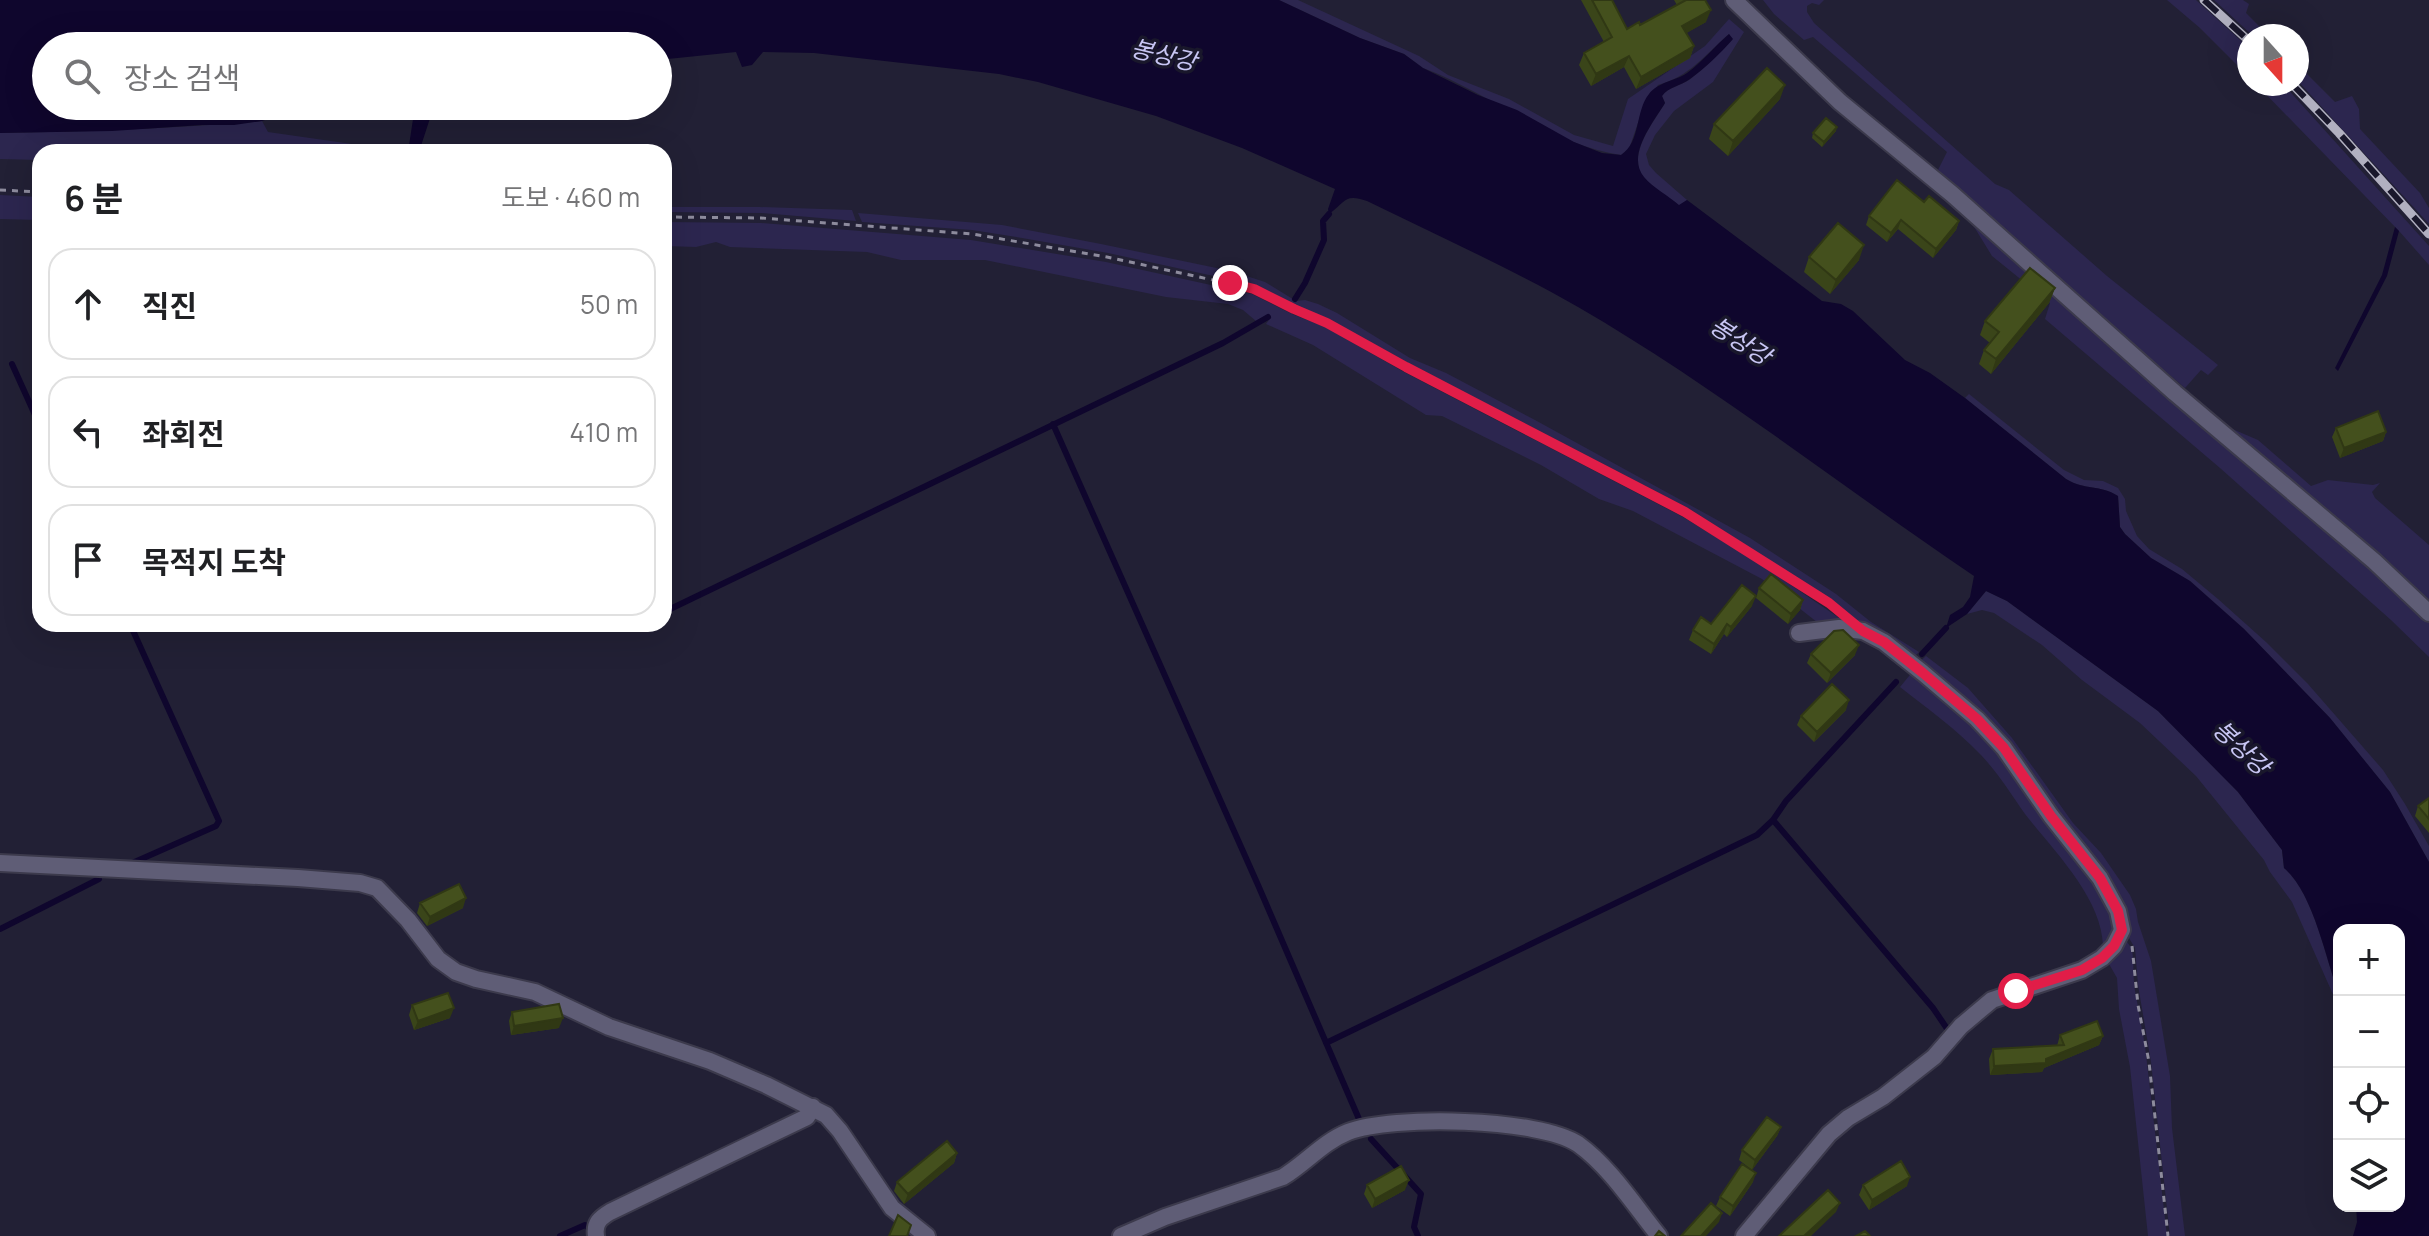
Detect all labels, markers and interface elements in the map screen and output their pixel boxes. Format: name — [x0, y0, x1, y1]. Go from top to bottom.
north arrow — [2237, 24, 2309, 96]
water label: 봉상강 — [1128, 30, 1203, 78]
search box — [32, 32, 672, 120]
icon: search — [60, 54, 104, 98]
text: 장소 검색 — [124, 57, 240, 98]
text: 6 분 — [64, 175, 123, 221]
text: 도보 · 460 m — [501, 179, 640, 215]
route end — [1212, 265, 1248, 301]
icon: ahead — [66, 282, 110, 326]
text: 직진 — [142, 285, 197, 326]
text: 50 m — [580, 286, 638, 322]
water label: 봉상강 — [1704, 308, 1780, 373]
icon: left — [66, 410, 110, 454]
text: 좌회전 — [142, 413, 225, 454]
text: 410 m — [569, 414, 638, 450]
icon: arrive — [66, 538, 110, 582]
text: 목적지 도착 — [142, 541, 286, 582]
water label: 봉상강 — [2207, 712, 2280, 784]
map controls — [2333, 924, 2405, 1212]
button: + — [2333, 924, 2405, 996]
route start — [1998, 973, 2034, 1009]
button: − — [2333, 996, 2405, 1068]
button: locate — [2333, 1068, 2405, 1140]
button: layers — [2333, 1140, 2405, 1212]

